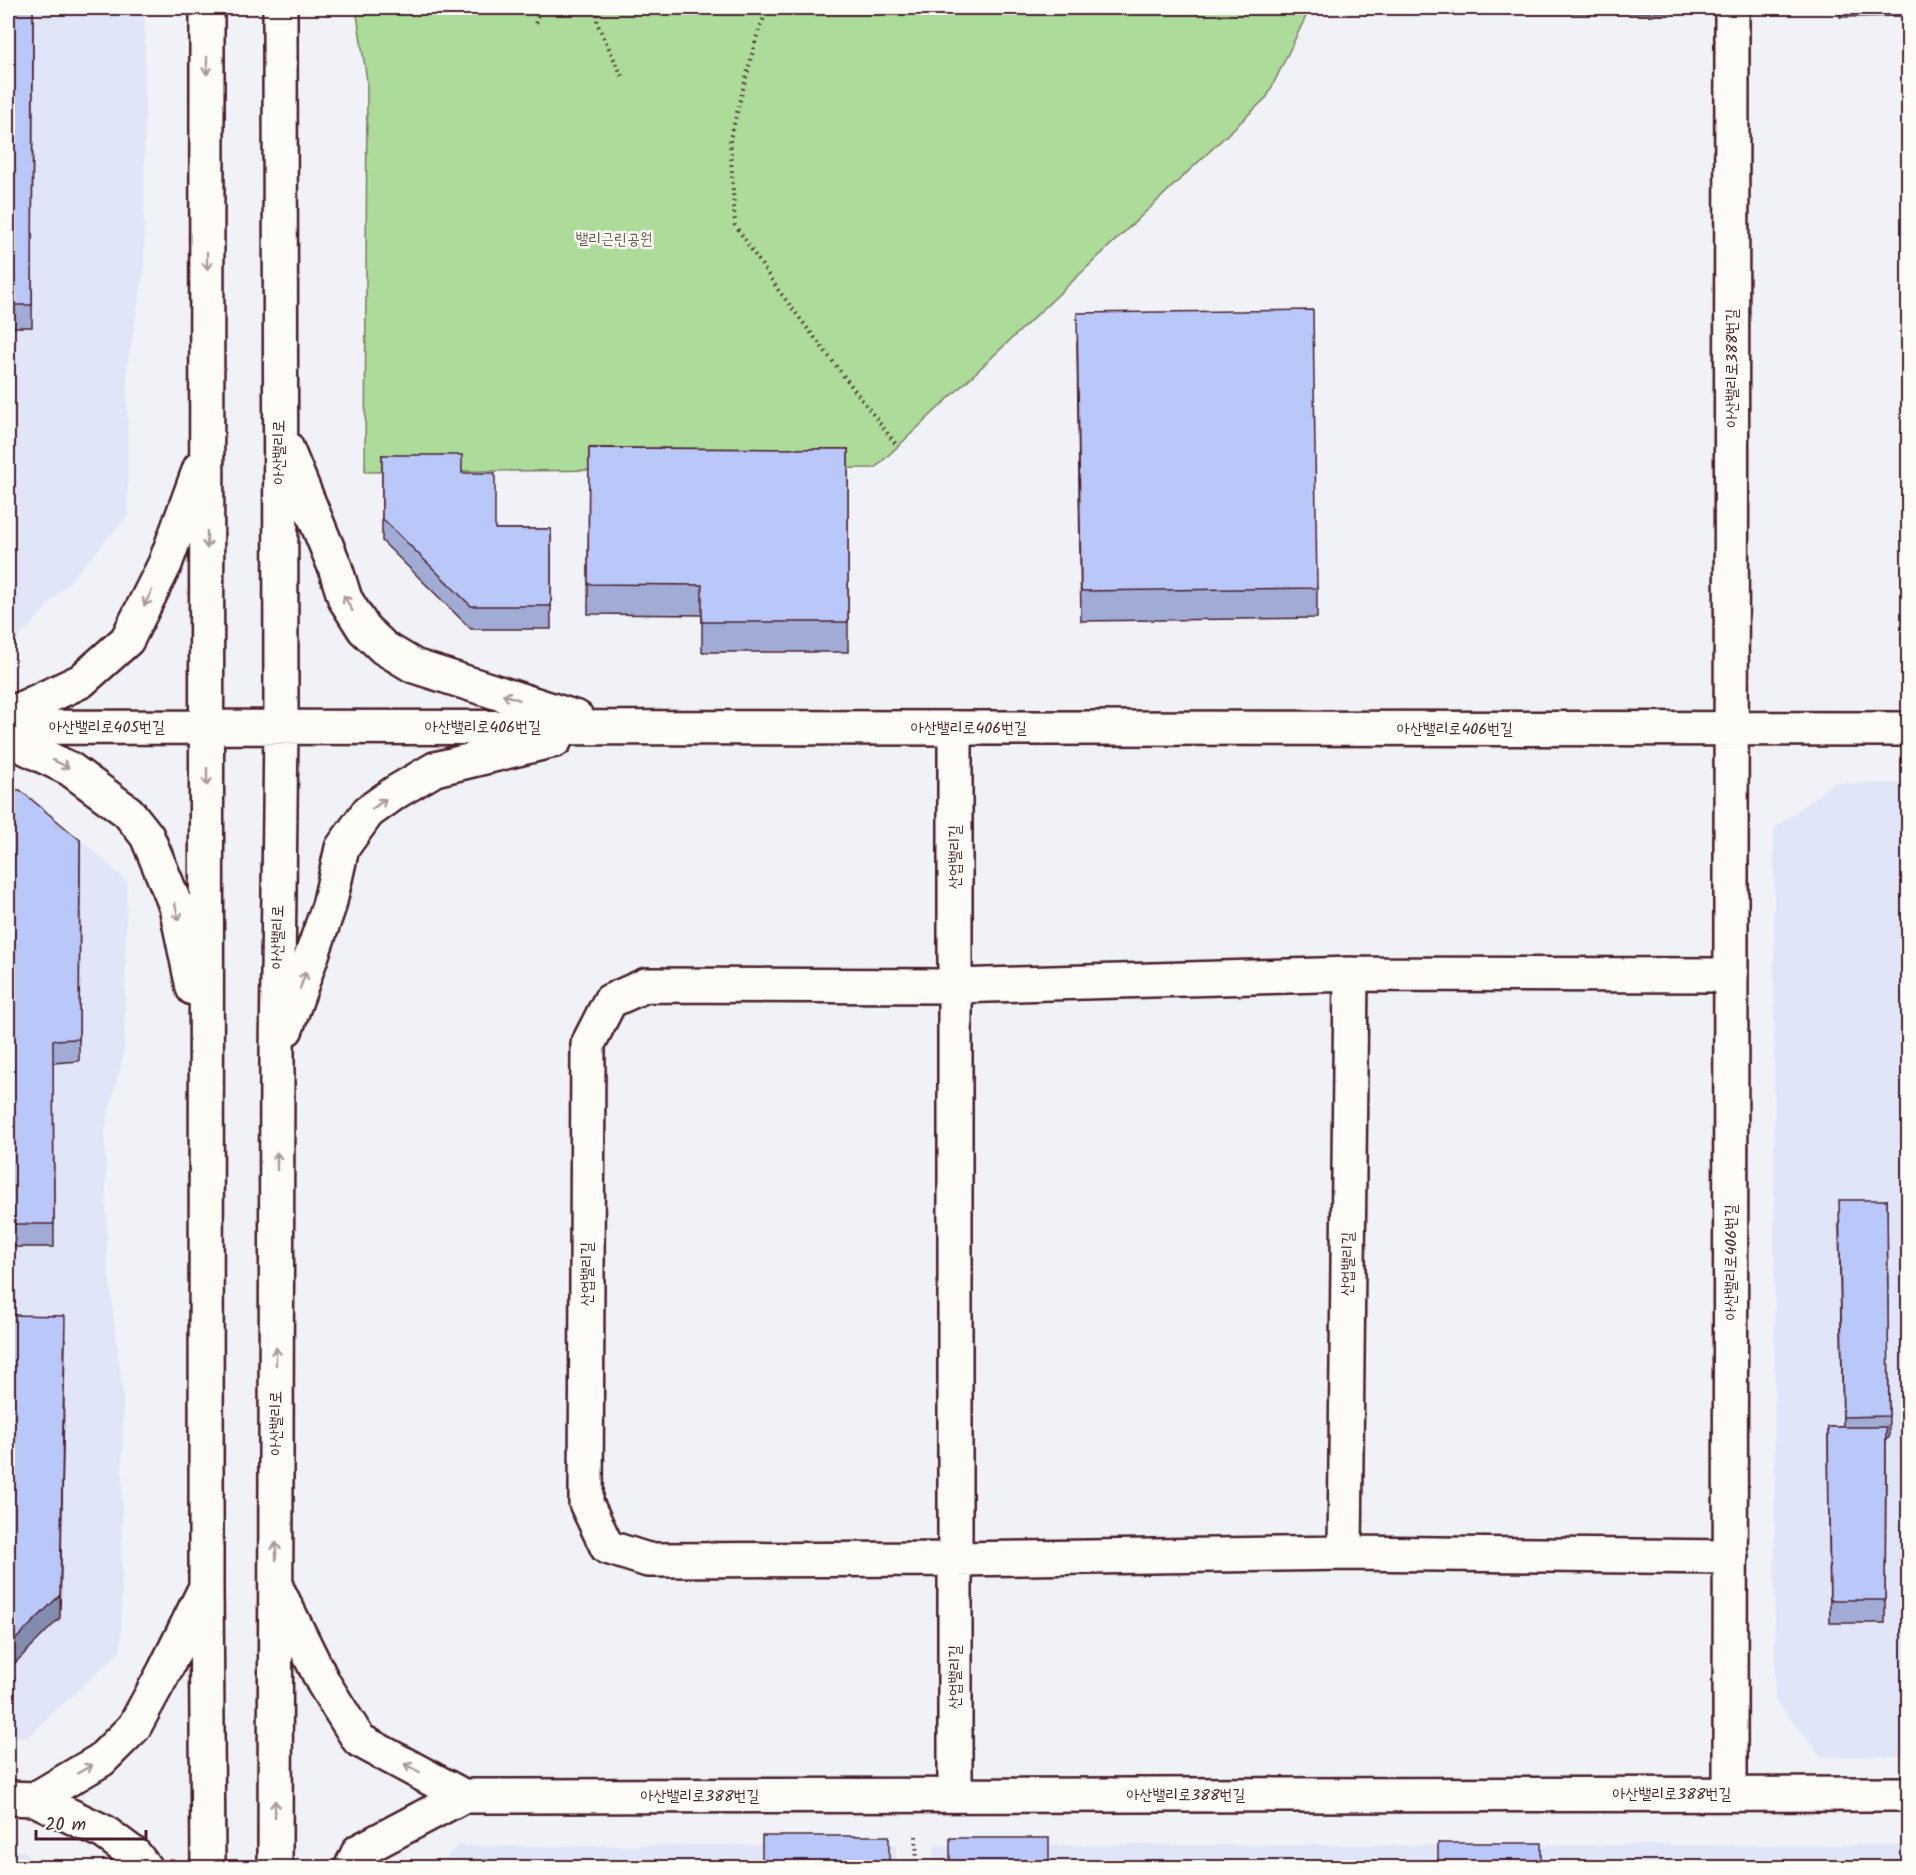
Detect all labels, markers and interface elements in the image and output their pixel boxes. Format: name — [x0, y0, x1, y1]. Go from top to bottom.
one-way arrow — [201, 56, 213, 75]
park label: 밸리근린공원 — [575, 227, 653, 252]
one-way arrow — [201, 251, 213, 270]
street label: 아산밸리로388번길 — [1720, 309, 1745, 427]
street label: 아산밸리로 — [267, 420, 292, 484]
one-way arrow — [201, 529, 213, 549]
one-way arrow — [141, 589, 153, 607]
one-way arrow — [342, 595, 354, 612]
one-way arrow — [502, 691, 521, 702]
street label: 아산밸리로405번길 — [49, 715, 165, 740]
street label: 아산밸리로406번길 — [425, 715, 541, 740]
street label: 아산밸리로406번길 — [911, 716, 1027, 741]
street label: 아산밸리로406번길 — [1397, 717, 1513, 742]
one-way arrow — [51, 759, 69, 771]
one-way arrow — [201, 766, 213, 786]
one-way arrow — [370, 798, 386, 810]
street label: 산업밸리길 — [943, 825, 968, 889]
one-way arrow — [171, 902, 183, 921]
street label: 아산밸리로 — [265, 905, 291, 969]
one-way arrow — [299, 971, 310, 990]
one-way arrow — [271, 1152, 283, 1172]
street label: 아산밸리로406번길 — [1719, 1204, 1744, 1320]
street label: 산업밸리길 — [1335, 1231, 1361, 1296]
street label: 산업밸리길 — [575, 1242, 600, 1306]
one-way arrow — [270, 1347, 282, 1367]
street label: 아산밸리로 — [264, 1391, 289, 1455]
one-way arrow — [270, 1542, 282, 1562]
street label: 산업밸리길 — [943, 1645, 968, 1709]
one-way arrow — [404, 1762, 421, 1774]
one-way arrow — [76, 1763, 93, 1775]
street label: 아산밸리로388번길 — [1613, 1782, 1731, 1807]
street label: 아산밸리로388번길 — [1127, 1783, 1245, 1808]
street label: 아산밸리로388번길 — [641, 1784, 759, 1809]
one-way arrow — [269, 1800, 281, 1820]
scale bar — [36, 1803, 146, 1841]
text: 20 m — [45, 1811, 86, 1840]

